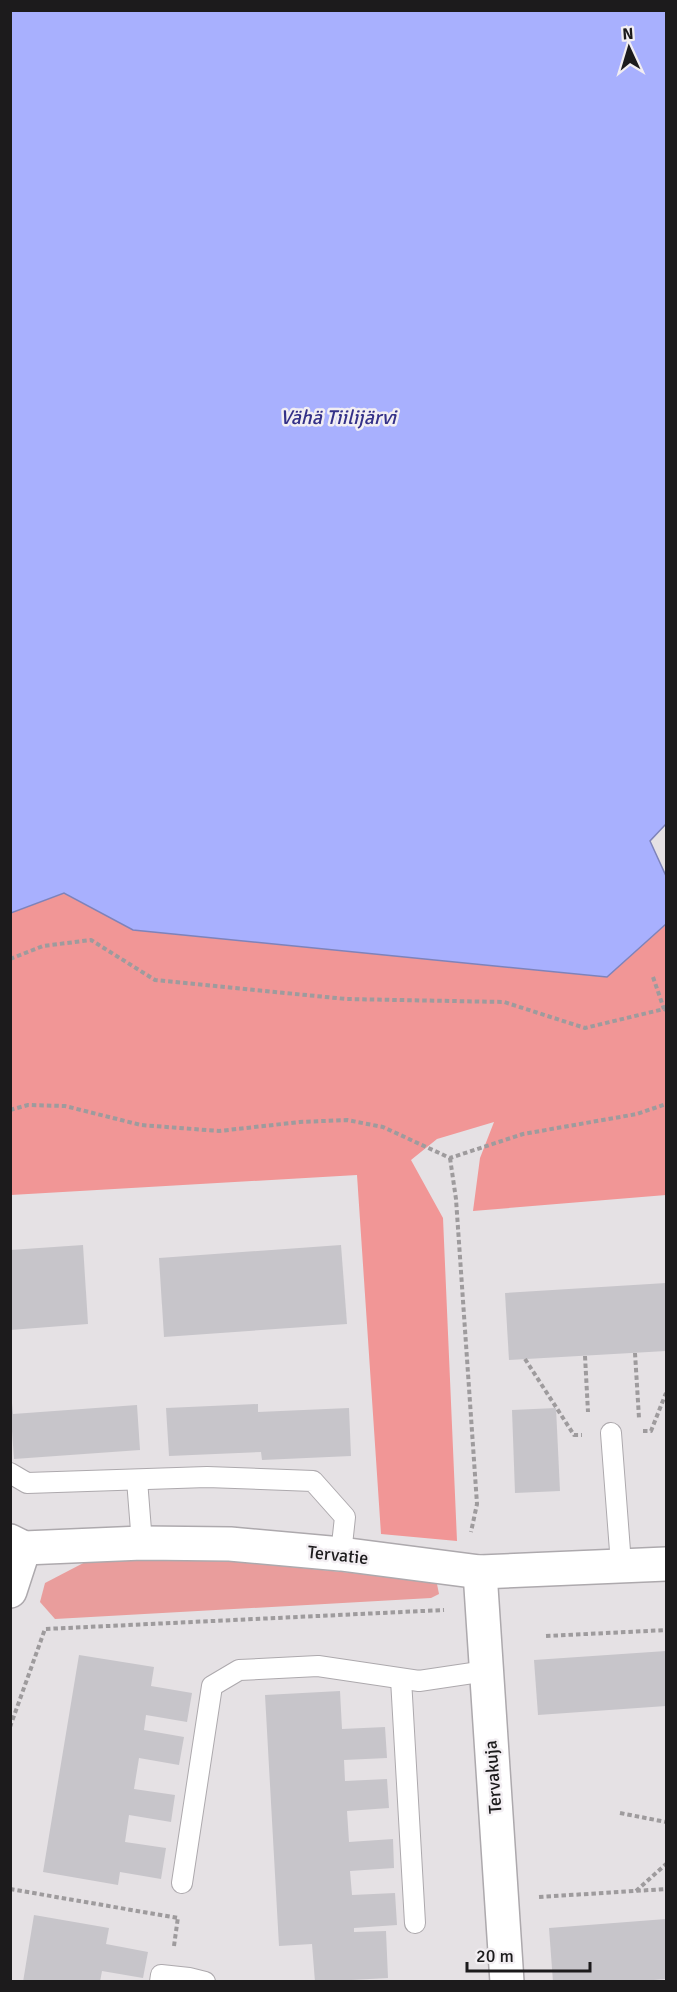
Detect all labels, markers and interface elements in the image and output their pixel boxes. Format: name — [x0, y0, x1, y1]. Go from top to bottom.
north arrow — [599, 18, 659, 78]
text: N — [622, 24, 634, 44]
water label: Vähä Tiilijärvi — [280, 405, 398, 430]
street label: Tervatie — [307, 1541, 369, 1569]
street label: Tervakuja — [479, 1740, 507, 1814]
scale bar — [467, 1935, 590, 1973]
text: 20 m — [476, 1945, 514, 1967]

